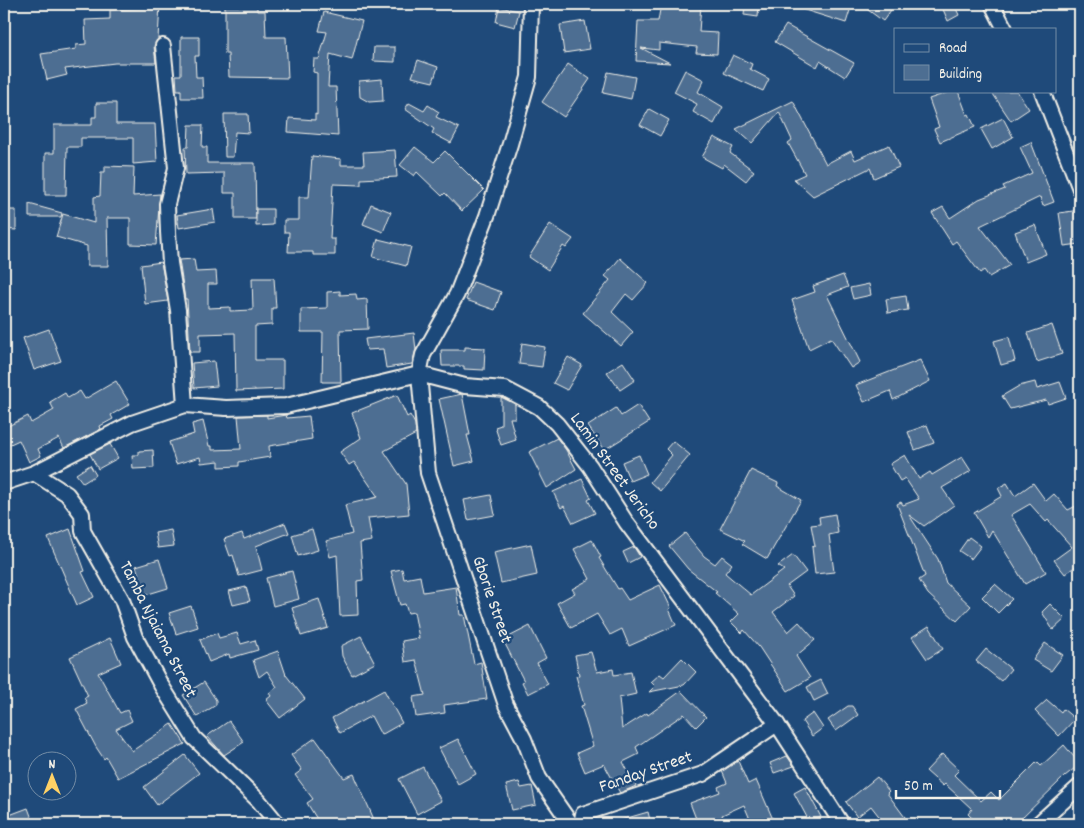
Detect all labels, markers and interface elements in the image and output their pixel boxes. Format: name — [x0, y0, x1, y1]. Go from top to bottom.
legend — [894, 28, 1056, 92]
text: Road — [939, 38, 967, 60]
text: Building — [939, 64, 982, 86]
street label: Lamin Street Jericho — [563, 408, 665, 536]
street label: Gborie Street — [464, 553, 518, 647]
street label: Tamba Njaiama Street — [112, 557, 203, 703]
street label: Fanday Street — [596, 745, 696, 801]
north arrow — [28, 750, 78, 800]
text: N — [49, 755, 56, 775]
scale bar — [896, 768, 1000, 800]
text: 50 m — [904, 776, 933, 798]

